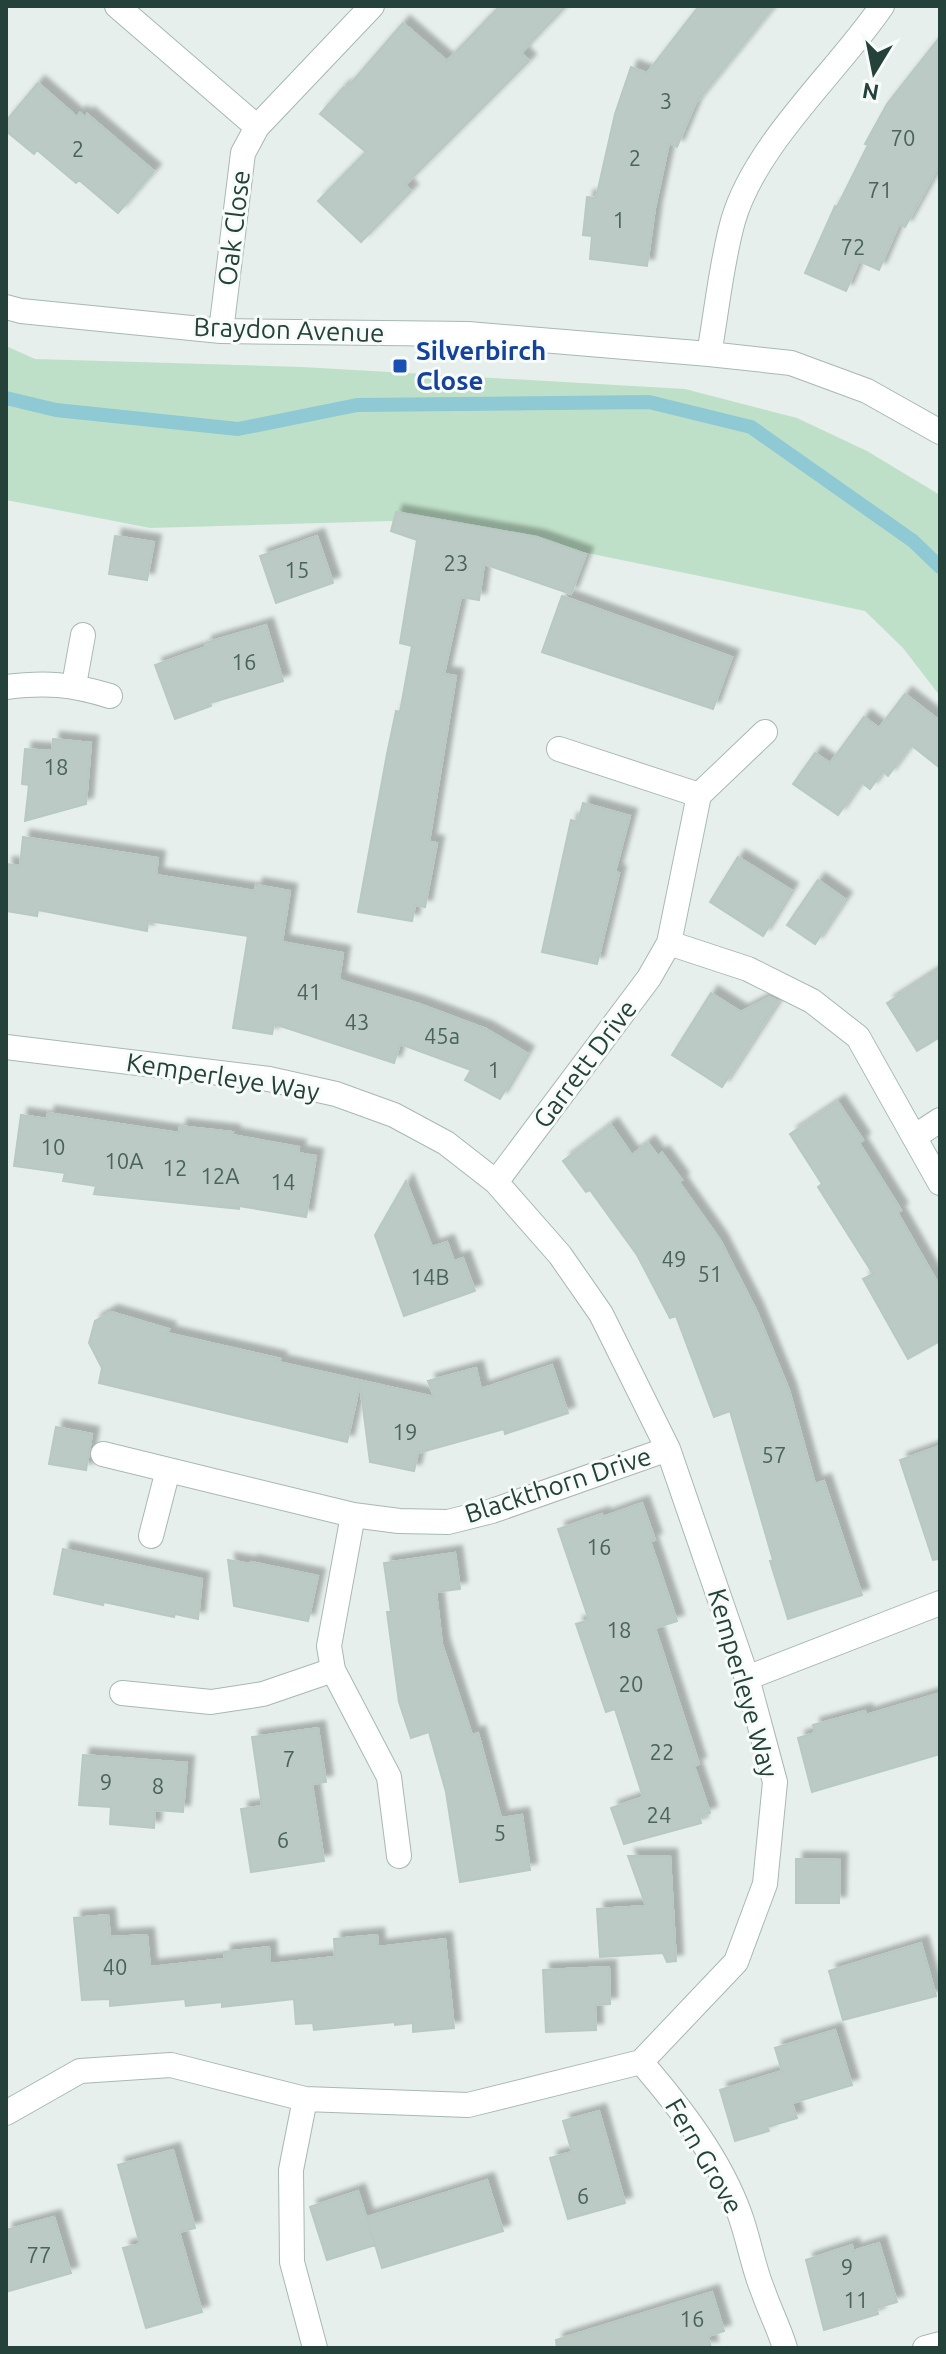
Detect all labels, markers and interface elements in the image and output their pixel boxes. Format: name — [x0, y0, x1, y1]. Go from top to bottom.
north arrow — [834, 32, 914, 112]
text: N — [860, 78, 881, 106]
house number: 3 — [660, 88, 672, 113]
house number: 70 — [891, 125, 915, 150]
house number: 2 — [72, 136, 84, 161]
house number: 2 — [629, 145, 641, 170]
street label: Oak Close — [212, 168, 255, 287]
house number: 71 — [868, 177, 892, 202]
house number: 1 — [613, 207, 625, 232]
house number: 72 — [841, 234, 865, 259]
street label: Braydon Avenue — [193, 312, 385, 347]
place label: Silverbirch Close — [416, 336, 546, 395]
marker: Silverbirch Close — [391, 357, 409, 375]
house number: 23 — [444, 550, 468, 575]
house number: 15 — [285, 557, 309, 582]
house number: 16 — [232, 649, 256, 674]
house number: 18 — [44, 754, 68, 779]
house number: 41 — [297, 979, 321, 1004]
street label: Garrett Drive — [527, 994, 642, 1133]
house number: 43 — [345, 1009, 369, 1034]
house number: 45a — [424, 1023, 460, 1048]
street label: Kemperleye Way — [124, 1047, 322, 1106]
house number: 1 — [488, 1057, 500, 1082]
house number: 10 — [41, 1134, 65, 1159]
house number: 10A — [104, 1148, 144, 1173]
house number: 12 — [163, 1155, 187, 1180]
house number: 12A — [200, 1163, 240, 1188]
house number: 14 — [271, 1169, 295, 1194]
house number: 49 — [662, 1246, 686, 1271]
house number: 51 — [698, 1261, 722, 1286]
house number: 14B — [411, 1264, 449, 1289]
house number: 19 — [393, 1419, 417, 1444]
street label: Blackthorn Drive — [461, 1441, 655, 1528]
house number: 57 — [762, 1442, 786, 1467]
house number: 16 — [587, 1534, 611, 1559]
street label: Kemperleye Way — [703, 1585, 784, 1781]
house number: 18 — [607, 1617, 631, 1642]
house number: 20 — [619, 1671, 643, 1696]
house number: 22 — [650, 1739, 674, 1764]
house number: 7 — [283, 1746, 295, 1771]
house number: 9 — [100, 1769, 112, 1794]
house number: 8 — [152, 1773, 164, 1798]
house number: 24 — [647, 1802, 671, 1827]
house number: 5 — [494, 1820, 506, 1845]
house number: 6 — [277, 1827, 289, 1852]
house number: 40 — [103, 1954, 127, 1979]
street label: Fern Grove — [660, 2093, 749, 2218]
house number: 6 — [577, 2183, 589, 2208]
house number: 77 — [27, 2242, 51, 2267]
house number: 9 — [841, 2254, 853, 2279]
house number: 11 — [844, 2287, 868, 2312]
house number: 16 — [680, 2306, 704, 2331]

